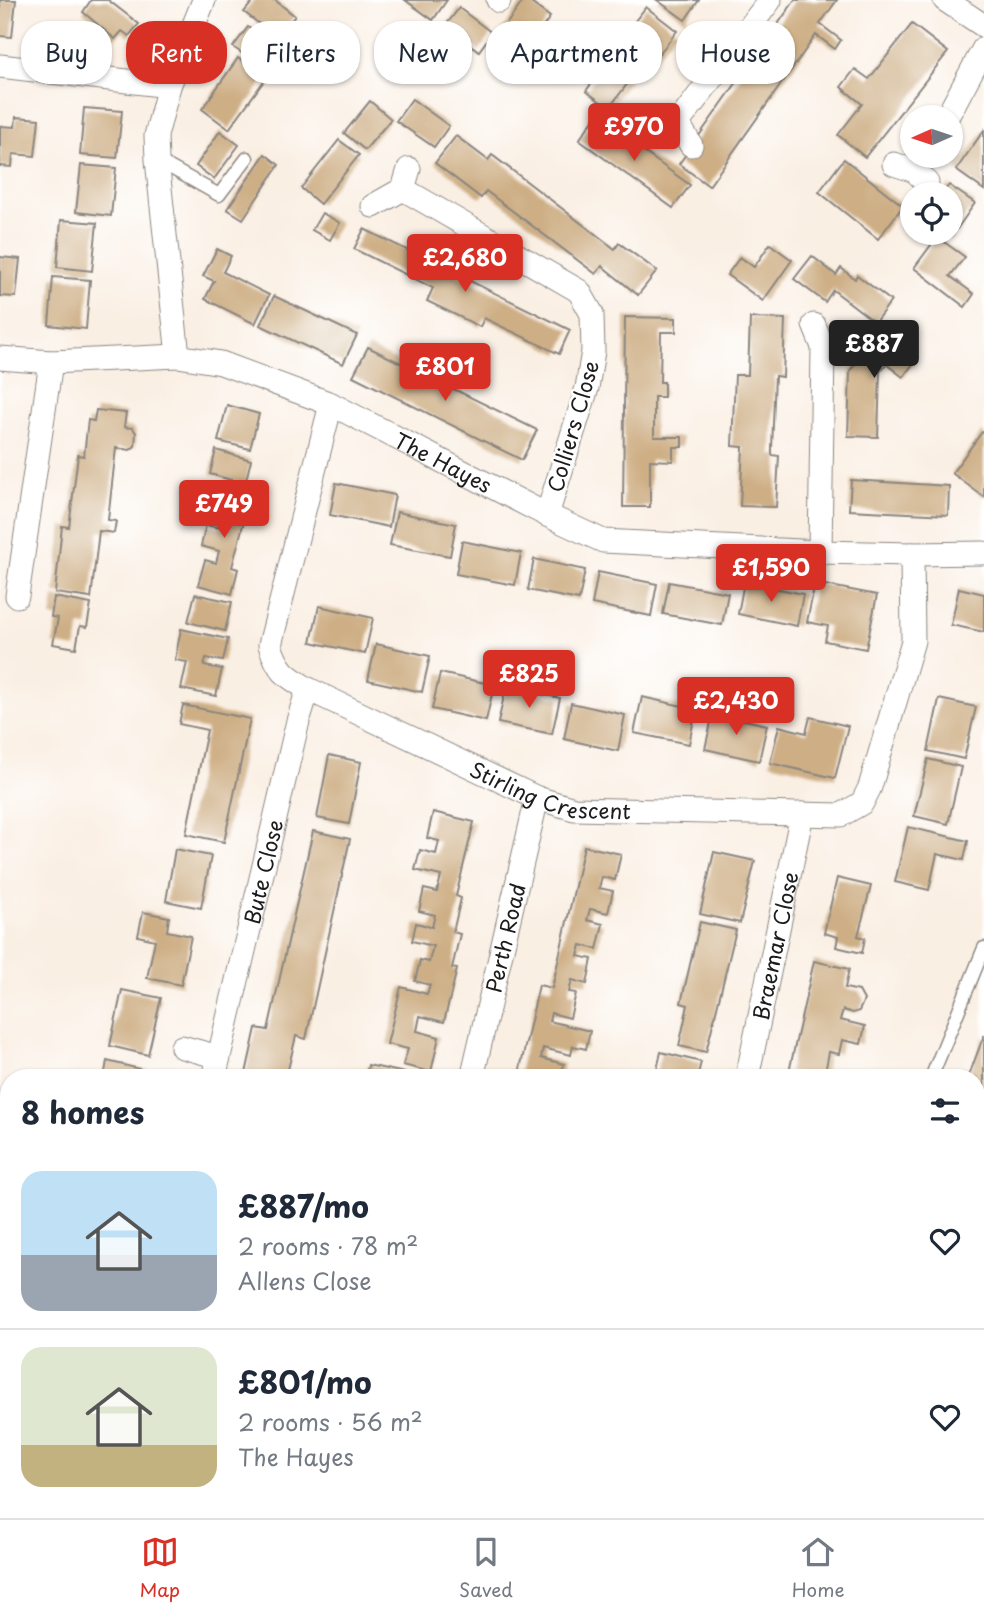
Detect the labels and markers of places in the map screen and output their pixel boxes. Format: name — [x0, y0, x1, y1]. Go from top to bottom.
pin: £970 — [593, 104, 675, 163]
pin: £2,680 — [408, 234, 522, 294]
pin: £887 — [833, 320, 915, 380]
pin: £801 — [404, 344, 486, 403]
pin: £749 — [183, 480, 265, 540]
pin: £1,590 — [714, 544, 828, 604]
pin: £825 — [488, 650, 570, 710]
pin: £2,430 — [679, 678, 793, 737]

